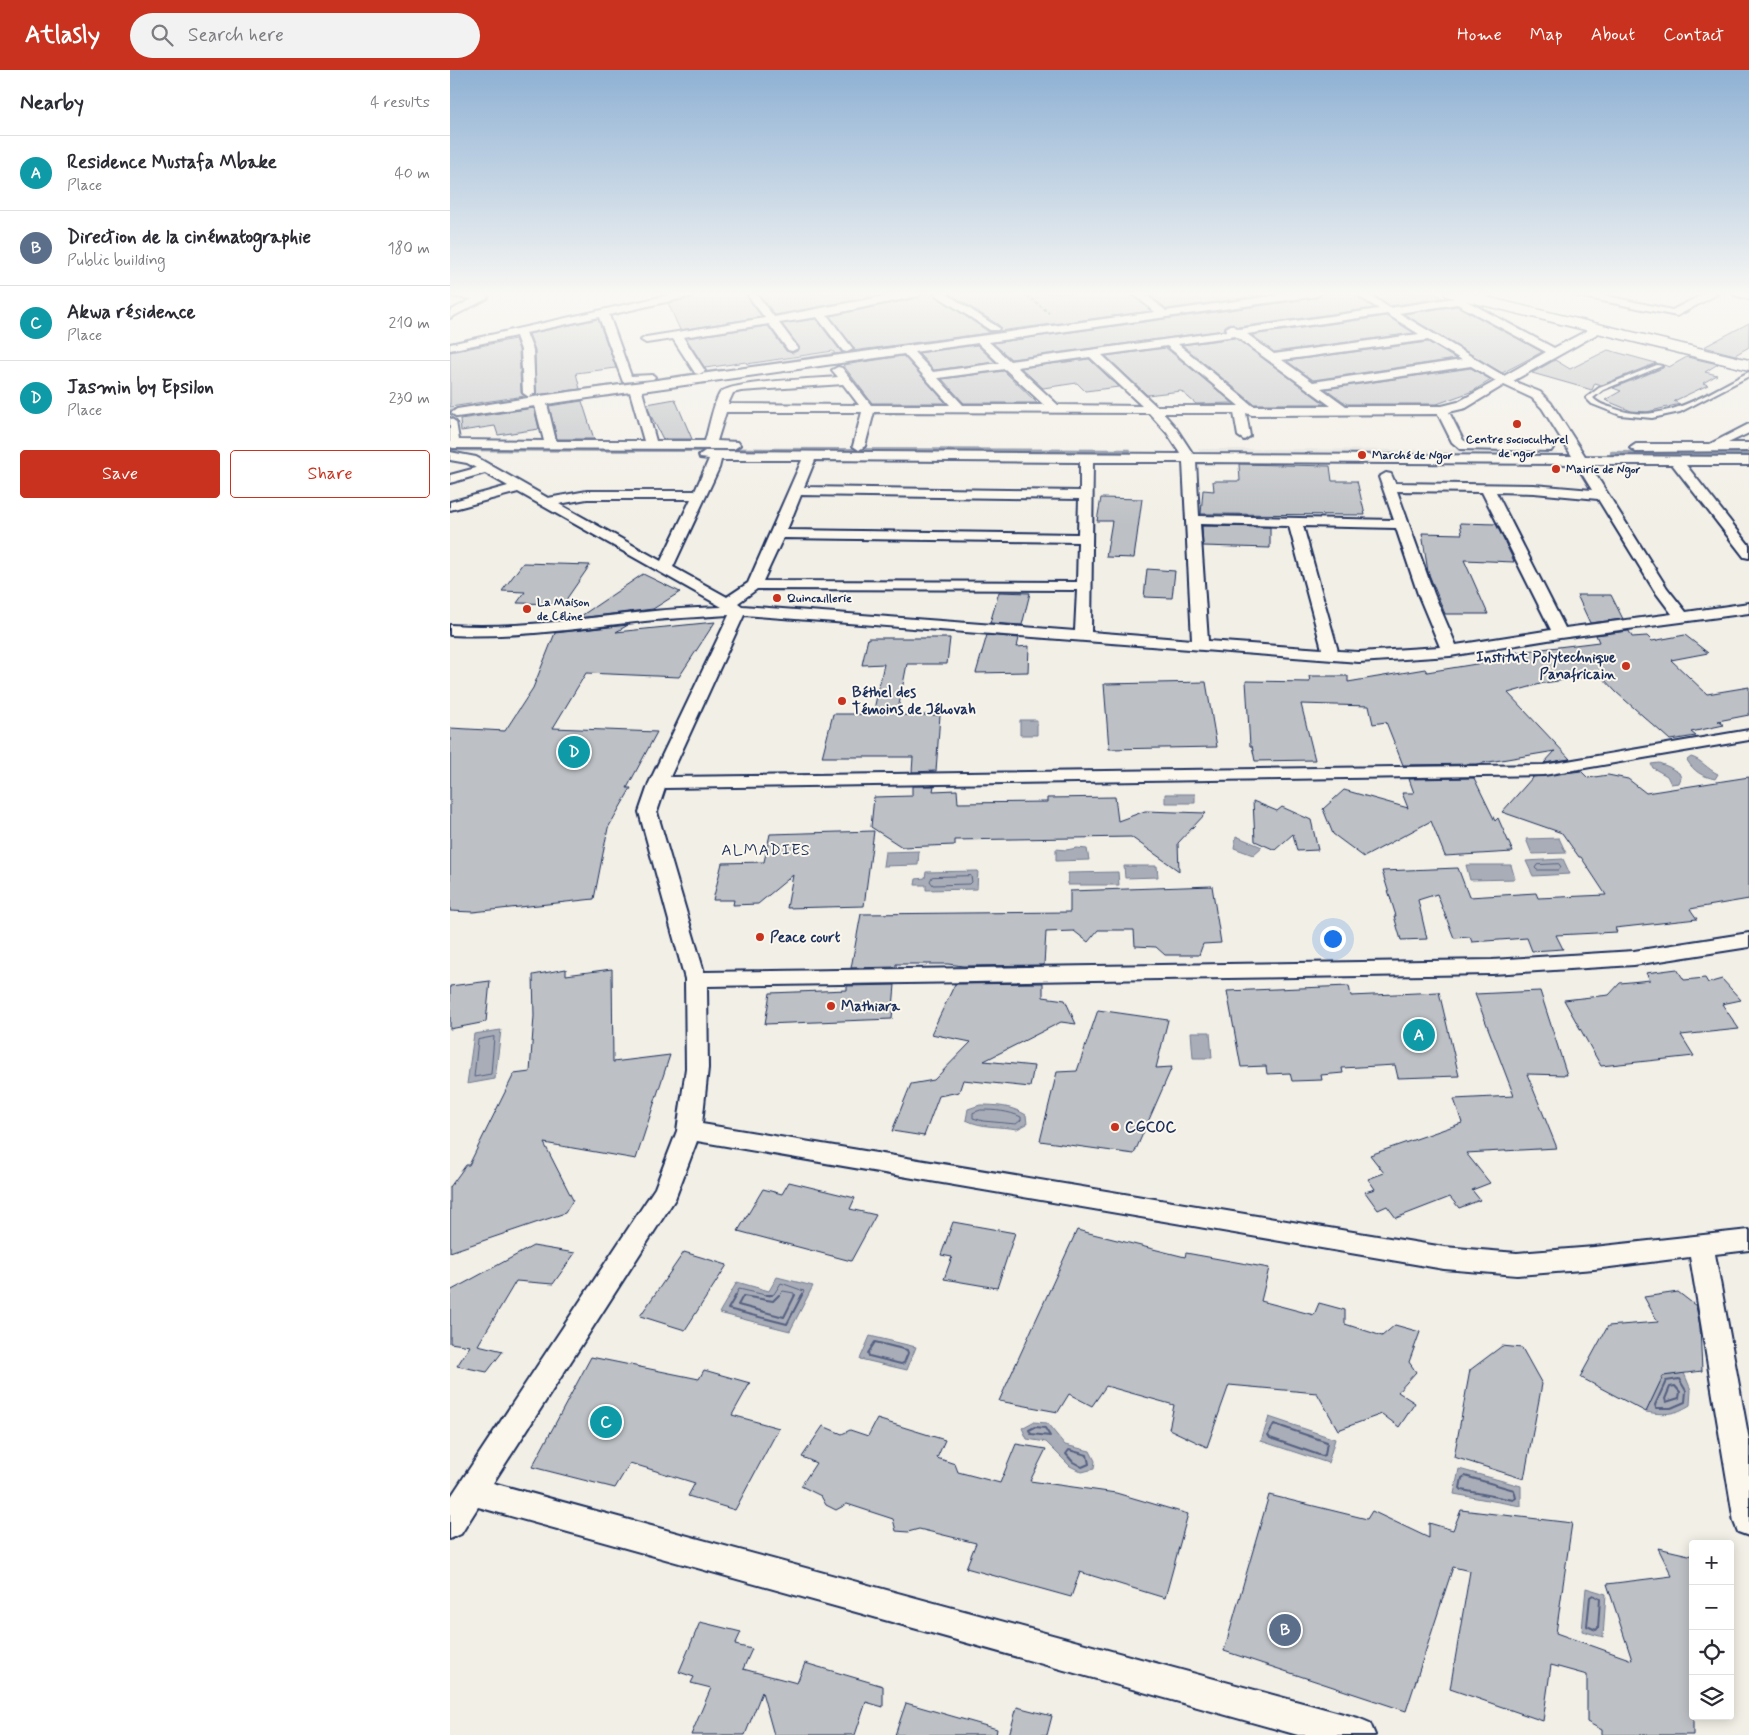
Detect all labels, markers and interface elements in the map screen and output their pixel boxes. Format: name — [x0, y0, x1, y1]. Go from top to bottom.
search box — [130, 13, 480, 58]
text: Atlasly — [25, 20, 100, 51]
icon: search — [148, 21, 176, 49]
text: Search here — [188, 23, 284, 48]
text: Home — [1457, 23, 1502, 47]
text: Map — [1530, 23, 1563, 47]
text: About — [1591, 23, 1635, 47]
text: Contact — [1663, 23, 1724, 47]
text: Nearby — [20, 89, 84, 117]
text: 4 results — [370, 92, 430, 113]
text: Residence Mustafa Mbake — [67, 150, 277, 175]
text: A — [31, 163, 41, 184]
text: 40 m — [394, 163, 430, 184]
text: Place — [67, 175, 102, 196]
text: Direction de la cinématographie — [67, 225, 311, 250]
text: B — [31, 238, 41, 259]
text: 180 m — [387, 238, 430, 259]
text: Public building — [67, 250, 166, 271]
text: Akwa résidence — [67, 300, 196, 325]
text: C — [30, 313, 42, 334]
text: 210 m — [389, 313, 430, 334]
text: Place — [67, 325, 102, 346]
text: Jasmin by Epsilon — [67, 375, 214, 400]
text: D — [30, 388, 42, 409]
text: 230 m — [389, 388, 430, 409]
text: Place — [67, 400, 102, 421]
marker: Centre socioculturel de ngor — [1511, 418, 1523, 430]
place label: Centre socioculturel de ngor — [1466, 432, 1568, 463]
place label: Marché de Ngor — [1372, 448, 1453, 465]
marker: Marché de Ngor — [1356, 449, 1368, 461]
button: Save — [20, 450, 220, 498]
button: Share — [230, 450, 430, 498]
place label: Mairie de Ngor — [1566, 462, 1641, 479]
marker: Mairie de Ngor — [1550, 463, 1562, 475]
place label: Quincaillerie — [787, 591, 852, 607]
marker: Quincaillerie — [771, 592, 783, 604]
place label: La Maison de Céline — [537, 595, 590, 625]
marker: La Maison de Céline — [521, 603, 533, 615]
place label: Institut Polytechnique Panafricain — [1476, 648, 1616, 685]
marker: Institut Polytechnique Panafricain — [1620, 660, 1632, 672]
place label: Béthel des Témoins de Jéhovah — [852, 683, 976, 720]
marker: Béthel des Témoins de Jéhovah — [836, 695, 848, 707]
pin: D — [558, 733, 590, 771]
district label: ALMADIES — [721, 840, 811, 861]
your location — [1320, 926, 1346, 952]
place label: Peace court — [770, 928, 841, 948]
marker: Peace court — [754, 931, 766, 943]
place label: Mathiara — [841, 997, 901, 1017]
marker: Mathiara — [825, 1000, 837, 1012]
pin: A — [1403, 1016, 1435, 1054]
place label: CGCOC — [1125, 1118, 1176, 1138]
marker: CGCOC — [1109, 1121, 1121, 1133]
pin: C — [590, 1403, 622, 1441]
map controls — [1689, 1540, 1734, 1720]
button: + — [1689, 1540, 1734, 1585]
button: − — [1689, 1585, 1734, 1630]
pin: B — [1269, 1611, 1301, 1649]
button: locate — [1689, 1630, 1734, 1675]
button: layers — [1689, 1675, 1734, 1720]

